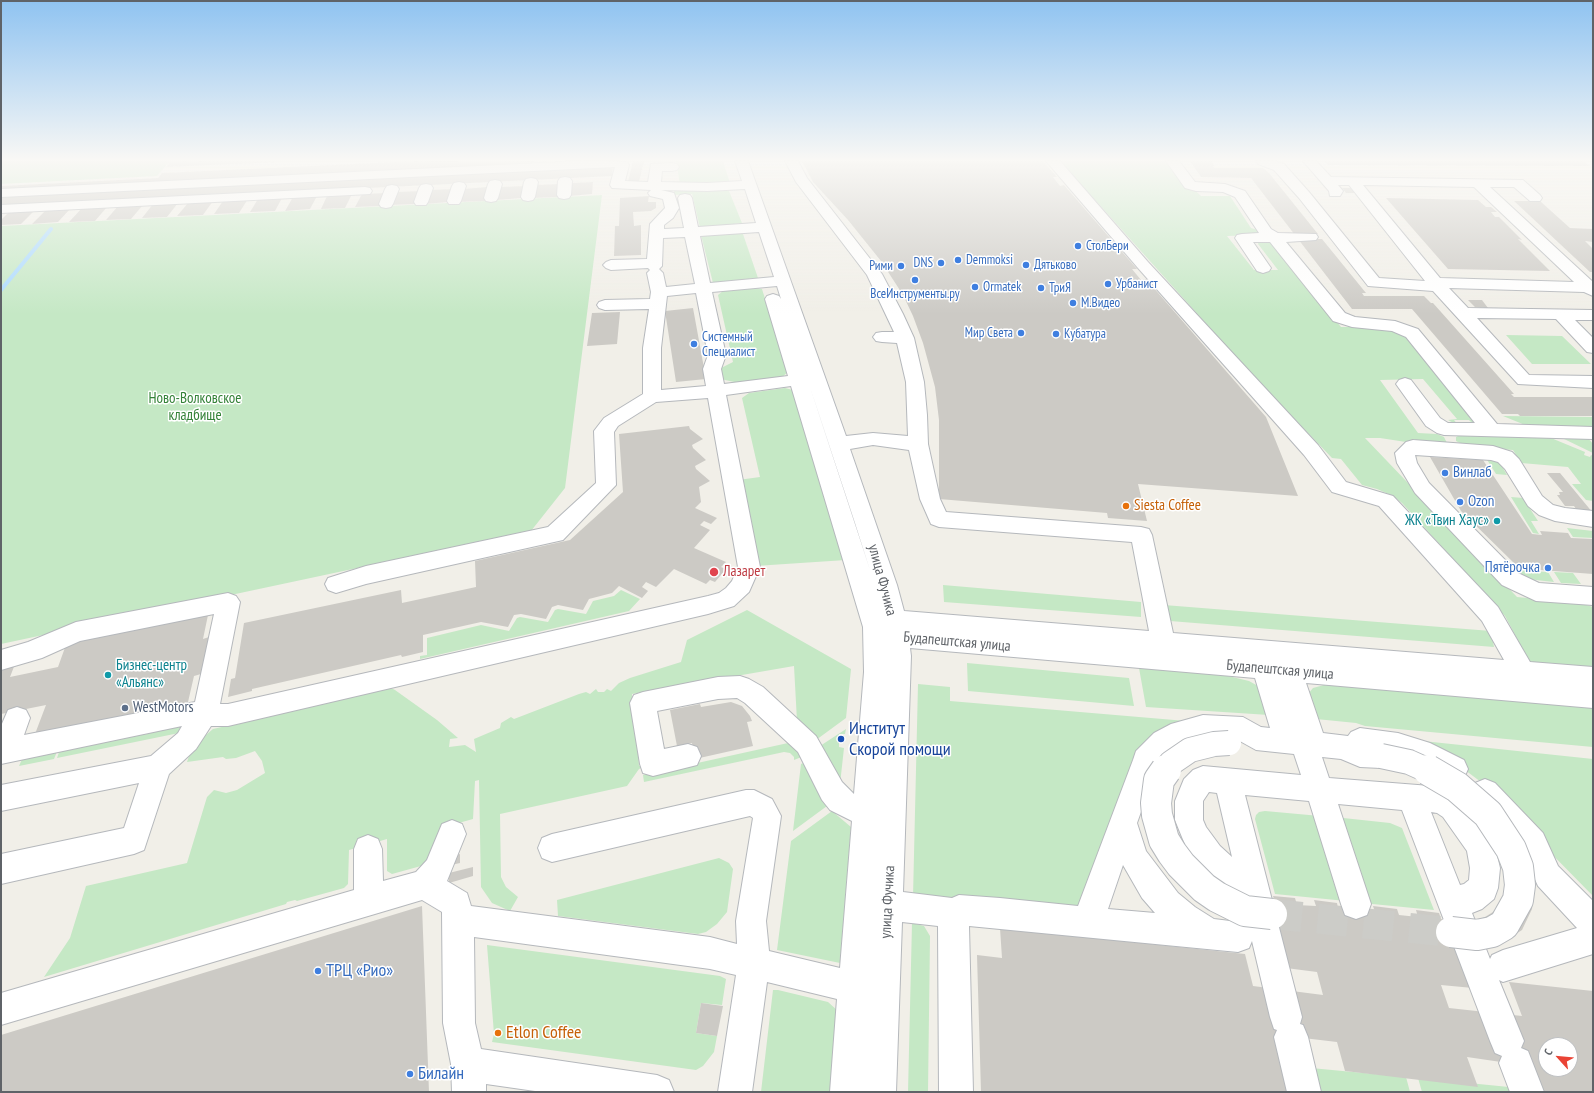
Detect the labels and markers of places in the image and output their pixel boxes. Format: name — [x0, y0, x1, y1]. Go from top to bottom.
place label: СтолБери — [1086, 238, 1129, 254]
marker: СтолБери — [1073, 241, 1083, 251]
place label: Demmoksi — [966, 252, 1013, 268]
place label: DNS — [914, 255, 933, 271]
marker: Demmoksi — [953, 255, 963, 265]
place label: Дятьково — [1034, 257, 1077, 273]
place label: Рими — [869, 258, 893, 274]
marker: DNS — [936, 258, 946, 268]
marker: Дятьково — [1021, 260, 1031, 270]
marker: Рими — [896, 261, 906, 271]
marker: ВсеИнструменты.ру — [910, 275, 920, 285]
place label: Урбанист — [1116, 276, 1158, 292]
place label: Ormatek — [983, 279, 1021, 295]
marker: Урбанист — [1103, 279, 1113, 289]
place label: ТриЯ — [1049, 280, 1071, 296]
marker: Ormatek — [970, 282, 980, 292]
marker: ТриЯ — [1036, 283, 1046, 293]
place label: ВсеИнструменты.ру — [870, 286, 960, 302]
place label: М.Видео — [1081, 295, 1120, 311]
marker: М.Видео — [1068, 298, 1078, 308]
place label: Мир Света — [965, 325, 1013, 341]
place label: Кубатура — [1064, 326, 1106, 342]
marker: Мир Света — [1016, 328, 1026, 338]
place label: Системный Специалист — [702, 329, 755, 360]
marker: Кубатура — [1051, 329, 1061, 339]
marker: Системный Специалист — [689, 339, 699, 349]
place label: Винлаб — [1453, 464, 1492, 482]
marker: Винлаб — [1440, 468, 1450, 478]
place label: Ozon — [1468, 493, 1494, 511]
place label: Siesta Coffee — [1134, 497, 1201, 515]
marker: Ozon — [1455, 497, 1465, 507]
marker: Siesta Coffee — [1121, 501, 1131, 511]
place label: ЖК «Твин Хаус» — [1405, 512, 1489, 530]
marker: ЖК «Твин Хаус» — [1492, 516, 1502, 526]
place label: Пятёрочка — [1485, 559, 1540, 577]
place label: Лазарет — [723, 563, 765, 581]
marker: Пятёрочка — [1543, 563, 1553, 573]
marker: Лазарет — [708, 566, 720, 578]
place label: Бизнес-центр «Альянс» — [116, 657, 187, 692]
marker: Бизнес-центр «Альянс» — [103, 670, 113, 680]
place label: WestMotors — [133, 699, 194, 717]
marker: WestMotors — [120, 703, 130, 713]
place label: Институт Скорой помощи — [849, 718, 951, 760]
marker: Институт Скорой помощи — [836, 734, 846, 744]
place label: ТРЦ «Рио» — [326, 960, 393, 982]
marker: ТРЦ «Рио» — [313, 966, 323, 976]
place label: Etlon Coffee — [506, 1022, 582, 1044]
marker: Etlon Coffee — [493, 1028, 503, 1038]
place label: Билайн — [418, 1063, 464, 1085]
marker: Билайн — [405, 1069, 415, 1079]

